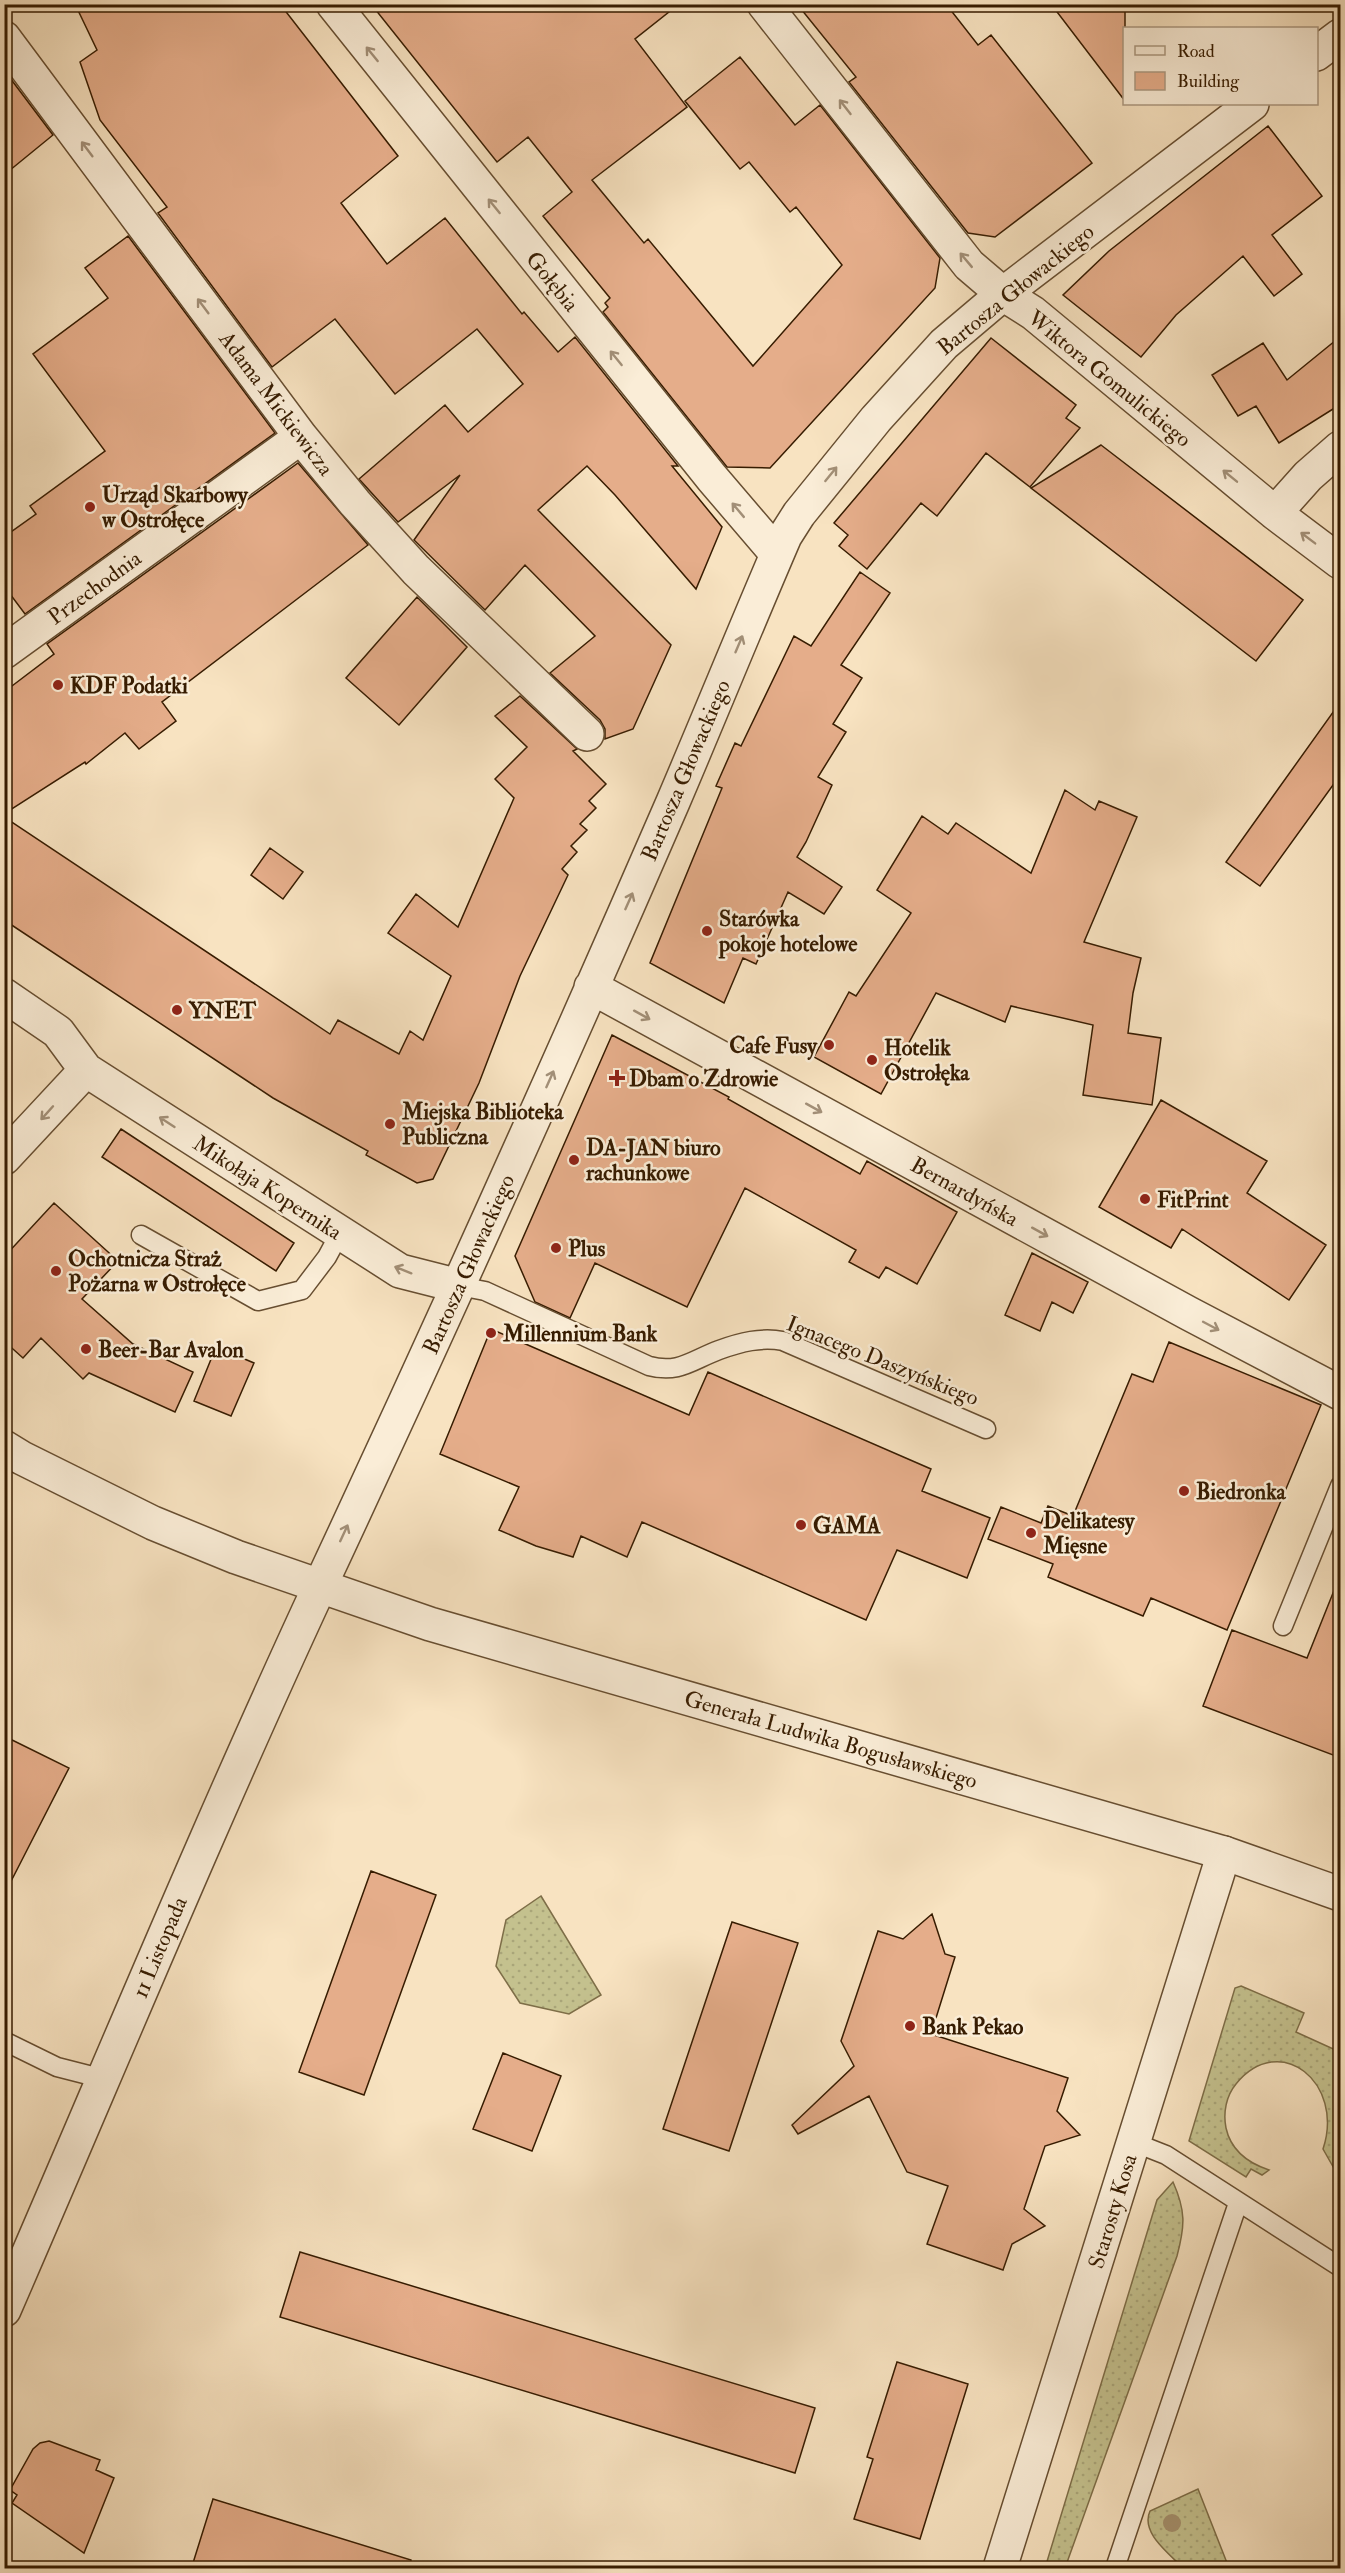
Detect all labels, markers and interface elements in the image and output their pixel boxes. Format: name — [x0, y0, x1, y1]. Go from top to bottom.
legend — [1123, 27, 1318, 105]
text: Road — [1177, 40, 1215, 63]
one-way arrow — [365, 46, 378, 62]
text: Building — [1177, 70, 1240, 93]
one-way arrow — [838, 99, 851, 115]
one-way arrow — [80, 141, 93, 157]
one-way arrow — [487, 198, 500, 214]
street label: Bartosza Głowackiego — [931, 218, 1100, 362]
street label: Gołębia — [520, 246, 586, 318]
one-way arrow — [959, 253, 973, 268]
one-way arrow — [197, 298, 209, 314]
street label: Wiktora Gomulickiego — [1021, 304, 1197, 453]
street label: Adama Mickiewicza — [212, 325, 340, 482]
one-way arrow — [609, 350, 622, 366]
one-way arrow — [825, 466, 838, 482]
one-way arrow — [1223, 469, 1238, 483]
place label: Urząd Skarbowy w Ostrołęce — [101, 481, 249, 534]
marker: Urząd Skarbowy w Ostrołęce — [83, 500, 97, 514]
one-way arrow — [731, 503, 745, 518]
one-way arrow — [1300, 531, 1316, 544]
street label: Przechodnia — [42, 544, 148, 631]
one-way arrow — [734, 635, 745, 654]
place label: KDF Podatki — [70, 672, 188, 700]
street label: Bartosza Głowackiego — [635, 676, 737, 865]
marker: KDF Podatki — [51, 678, 65, 692]
one-way arrow — [624, 892, 635, 910]
place label: Starówka pokoje hotelowe — [718, 905, 858, 959]
marker: Starówka pokoje hotelowe — [700, 924, 714, 938]
place label: YNET — [188, 997, 257, 1025]
marker: YNET — [170, 1003, 184, 1017]
one-way arrow — [633, 1010, 651, 1021]
place label: Cafe Fusy — [729, 1032, 818, 1061]
place label: Hotelik Ostrołęka — [884, 1034, 970, 1087]
marker: Cafe Fusy — [822, 1038, 836, 1052]
marker: Hotelik Ostrołęka — [865, 1053, 879, 1067]
place label: Dbam o Zdrowie — [629, 1065, 779, 1093]
one-way arrow — [546, 1070, 557, 1088]
marker: Dbam o Zdrowie — [610, 1071, 624, 1085]
place label: Miejska Biblioteka Publiczna — [401, 1098, 564, 1151]
one-way arrow — [804, 1103, 822, 1114]
one-way arrow — [40, 1106, 54, 1121]
one-way arrow — [158, 1115, 175, 1128]
marker: Miejska Biblioteka Publiczna — [383, 1117, 397, 1131]
street label: Mikołaja Kopernika — [187, 1129, 348, 1248]
place label: DA-JAN biuro rachunkowe — [585, 1134, 721, 1187]
street label: Bernardyńska — [906, 1151, 1024, 1233]
marker: DA-JAN biuro rachunkowe — [567, 1153, 581, 1167]
street label: Bartosza Głowackiego — [417, 1170, 521, 1359]
place label: FitPrint — [1157, 1186, 1229, 1214]
marker: FitPrint — [1138, 1192, 1152, 1206]
one-way arrow — [1031, 1226, 1048, 1238]
place label: Plus — [568, 1235, 606, 1263]
marker: Plus — [549, 1241, 563, 1255]
place label: Ochotnicza Straż Pożarna w Ostrołęce — [68, 1245, 247, 1298]
marker: Ochotnicza Straż Pożarna w Ostrołęce — [49, 1264, 63, 1278]
one-way arrow — [394, 1264, 412, 1275]
street label: Ignacego Daszyńskiego — [782, 1310, 983, 1412]
place label: Millennium Bank — [502, 1320, 658, 1348]
one-way arrow — [1202, 1320, 1220, 1332]
marker: Millennium Bank — [484, 1326, 498, 1340]
place label: Beer-Bar Avalon — [98, 1336, 245, 1364]
marker: Beer-Bar Avalon — [79, 1342, 93, 1356]
place label: Biedronka — [1196, 1478, 1286, 1506]
marker: Biedronka — [1177, 1484, 1191, 1498]
place label: Delikatesy Mięsne — [1042, 1507, 1136, 1560]
place label: GAMA — [813, 1512, 882, 1540]
marker: GAMA — [794, 1518, 808, 1532]
one-way arrow — [339, 1525, 351, 1543]
marker: Delikatesy Mięsne — [1024, 1526, 1038, 1540]
street label: Generała Ludwika Bogusławskiego — [681, 1685, 981, 1795]
street label: 11 Listopada — [126, 1892, 195, 2003]
place label: Bank Pekao — [922, 2013, 1024, 2041]
marker: Bank Pekao — [903, 2019, 917, 2033]
street label: Starosty Kosa — [1082, 2150, 1144, 2272]

